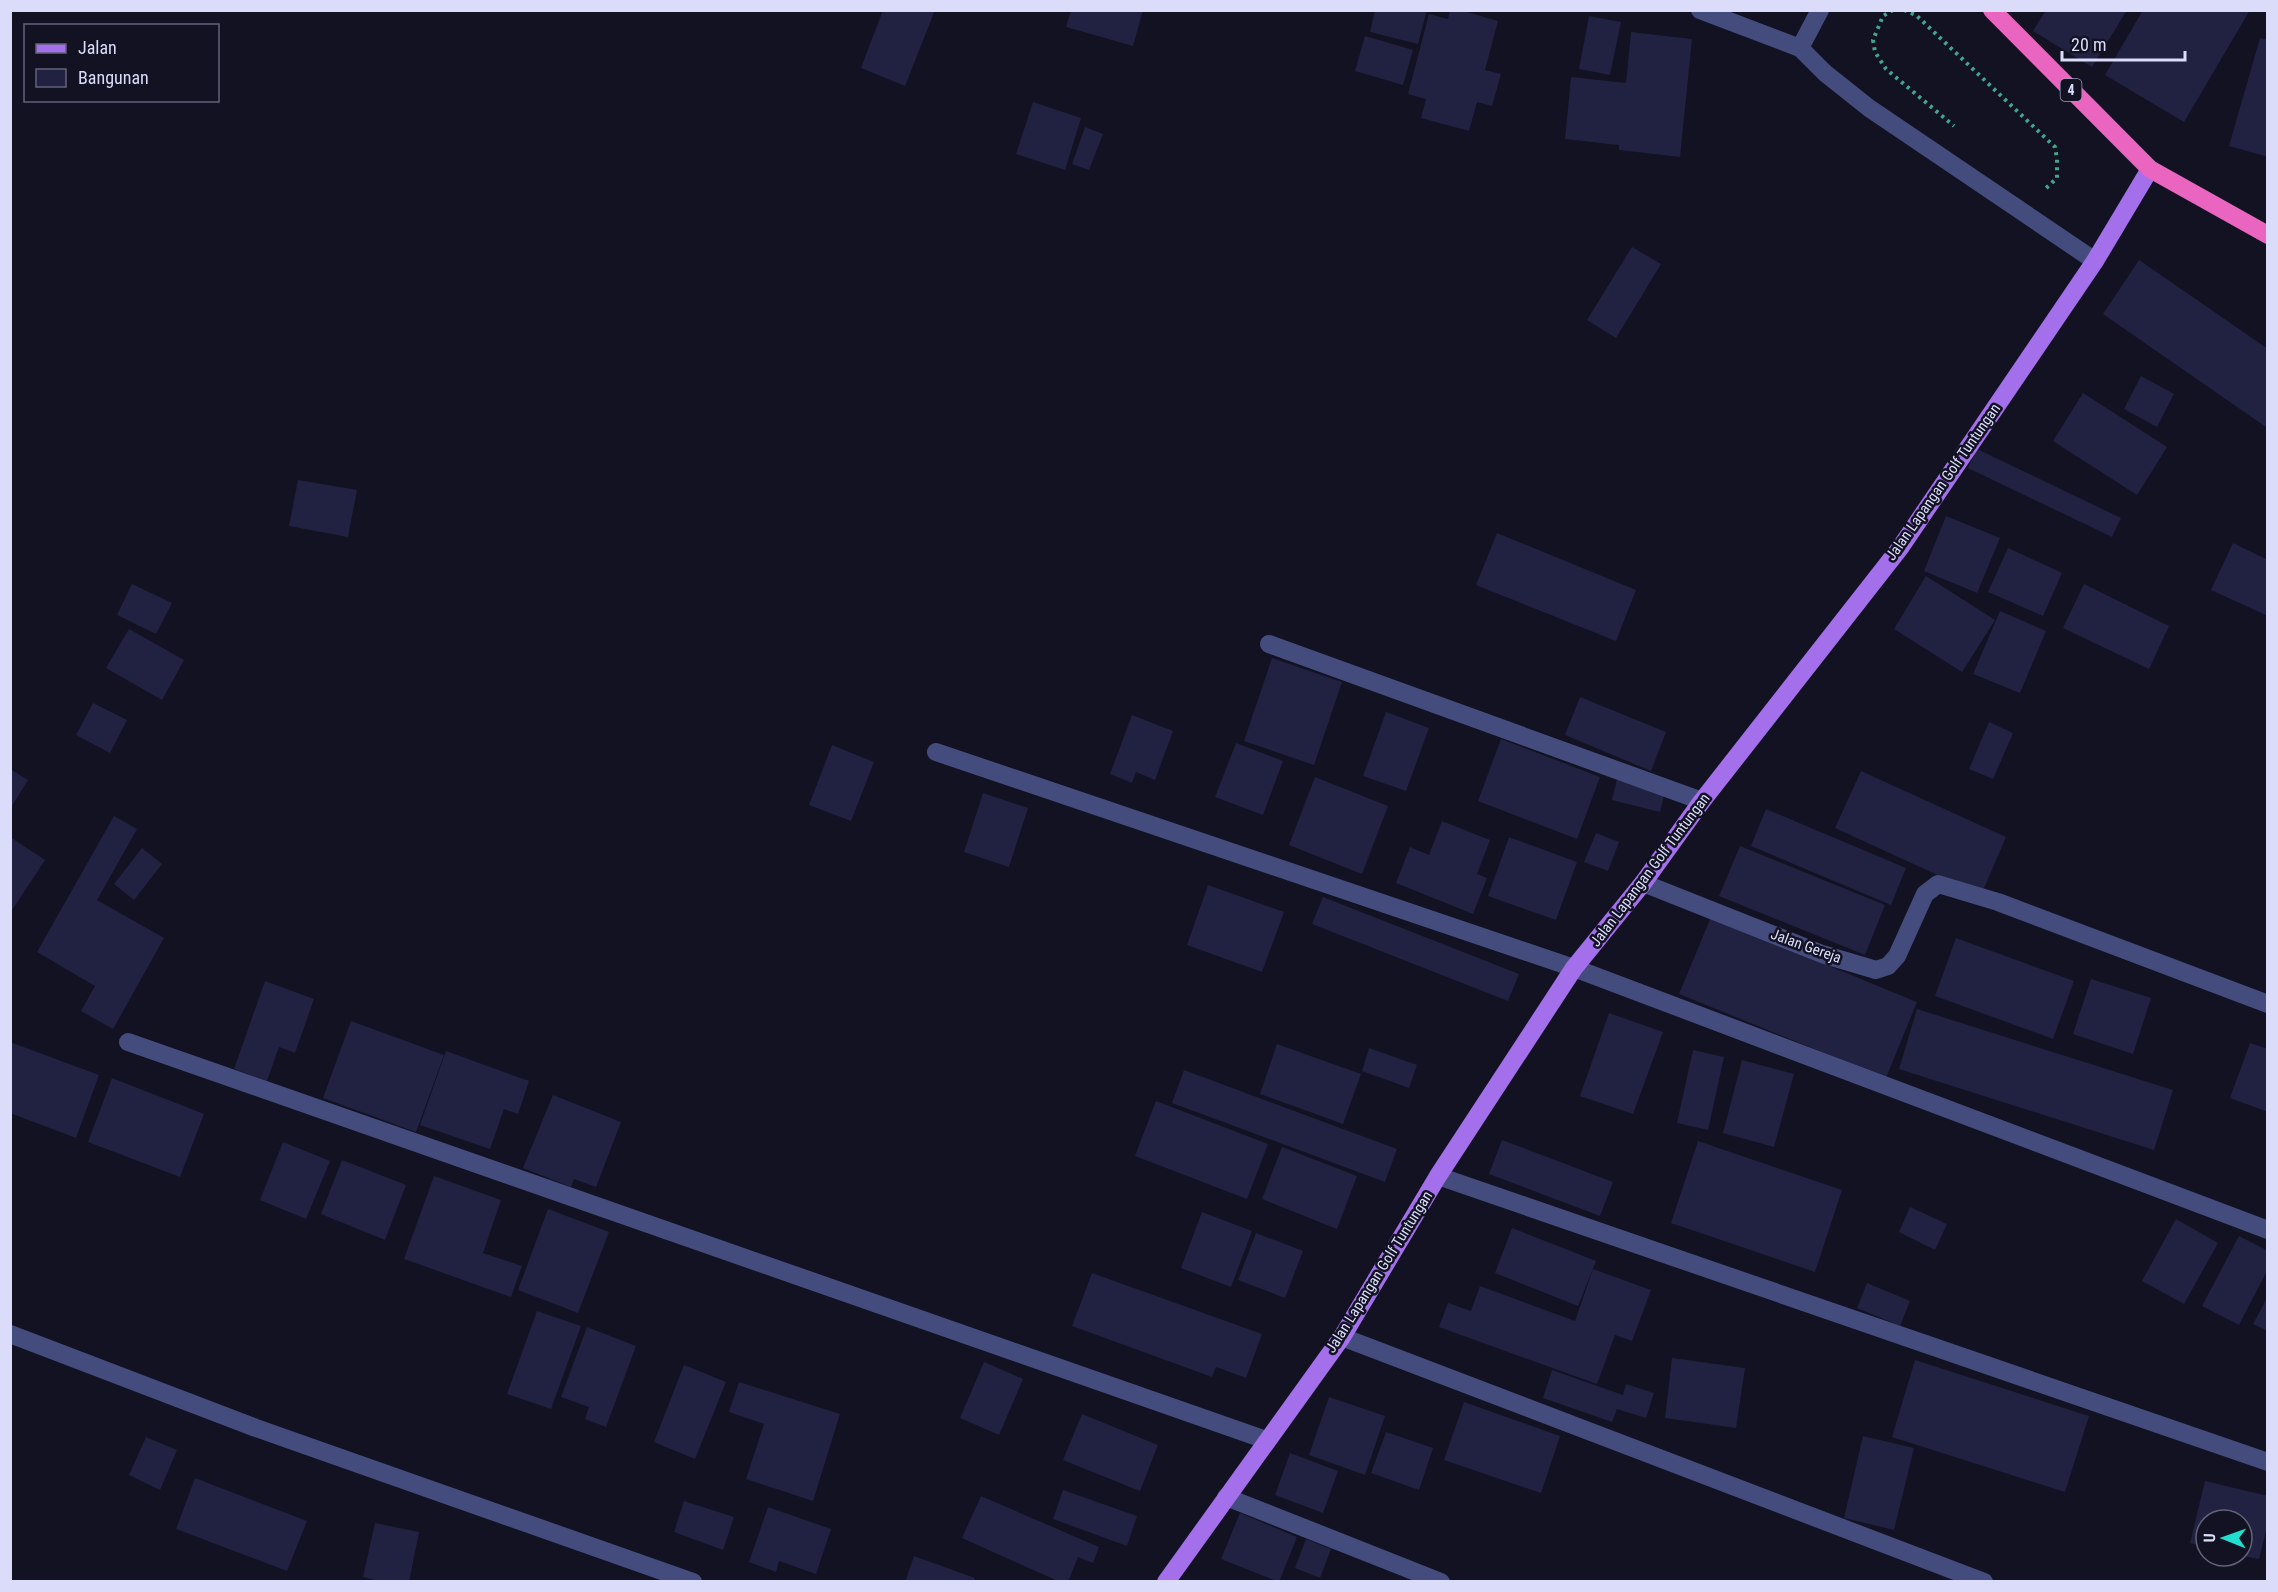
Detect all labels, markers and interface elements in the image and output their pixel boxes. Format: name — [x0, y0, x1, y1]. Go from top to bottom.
legend — [24, 24, 219, 102]
scale bar — [2062, 24, 2185, 62]
text: 20 m — [2071, 34, 2106, 55]
text: Jalan — [78, 37, 117, 58]
text: Bangunan — [78, 67, 149, 88]
road number: 4 — [2060, 79, 2082, 101]
street label: Jalan Lapangan Golf Tuntungan — [1882, 400, 2004, 564]
street label: Jalan Lapangan Golf Tuntungan — [1586, 790, 1714, 950]
street label: Jalan Gereja — [1768, 925, 1844, 967]
street label: Jalan Lapangan Golf Tuntungan — [1322, 1188, 1436, 1356]
north arrow — [2194, 1508, 2254, 1568]
text: U — [2200, 1533, 2219, 1542]

